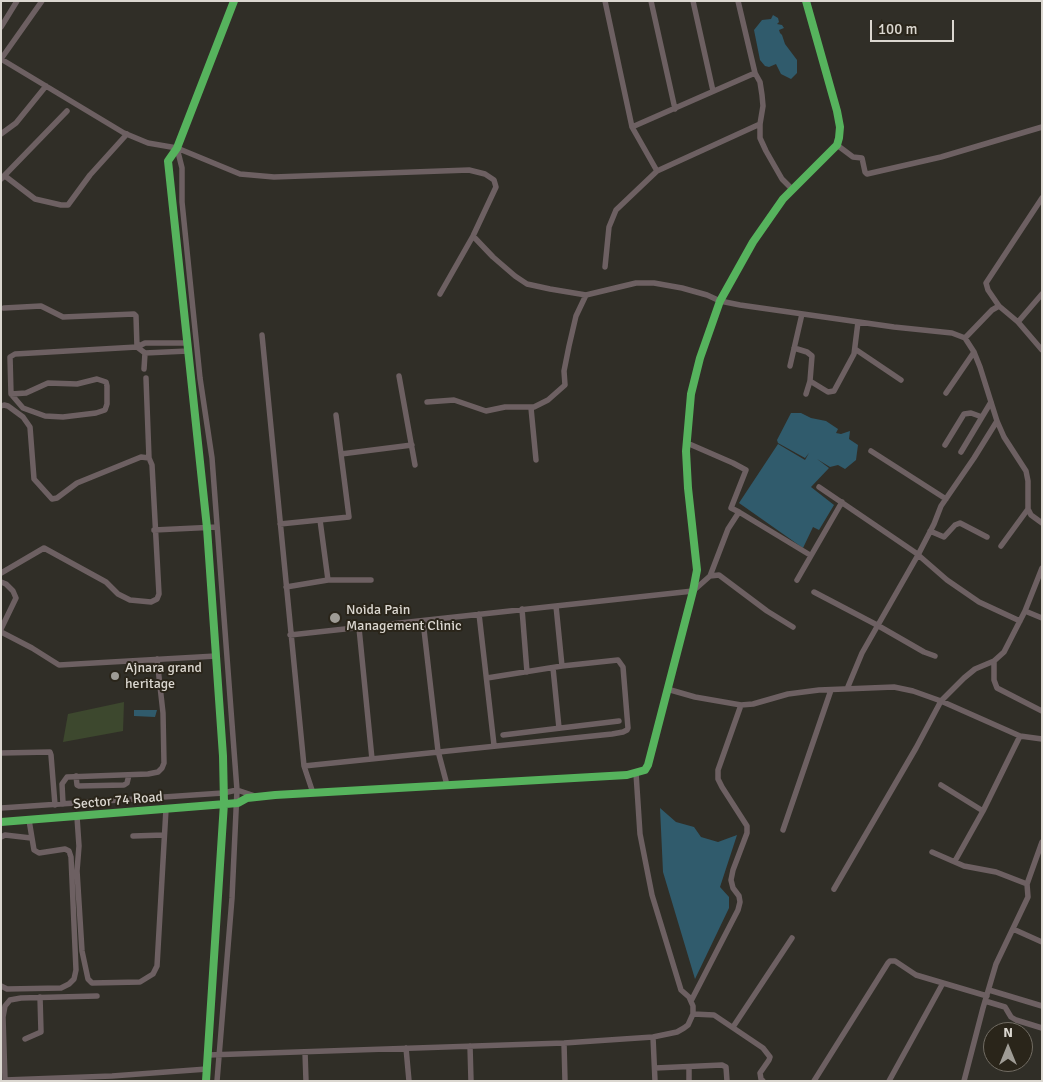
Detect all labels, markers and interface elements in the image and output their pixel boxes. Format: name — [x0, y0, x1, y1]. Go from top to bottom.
scale bar — [873, 10, 957, 42]
text: 100 m — [878, 20, 918, 38]
place label: Noida Pain Management Clinic — [346, 602, 462, 634]
marker: Noida Pain Management Clinic — [328, 611, 342, 625]
place label: Ajnara grand heritage — [125, 660, 202, 692]
marker: Ajnara grand heritage — [109, 670, 121, 682]
street label: Sector 74 Road — [73, 789, 163, 813]
north arrow — [983, 1022, 1033, 1072]
text: N — [1003, 1024, 1013, 1041]

